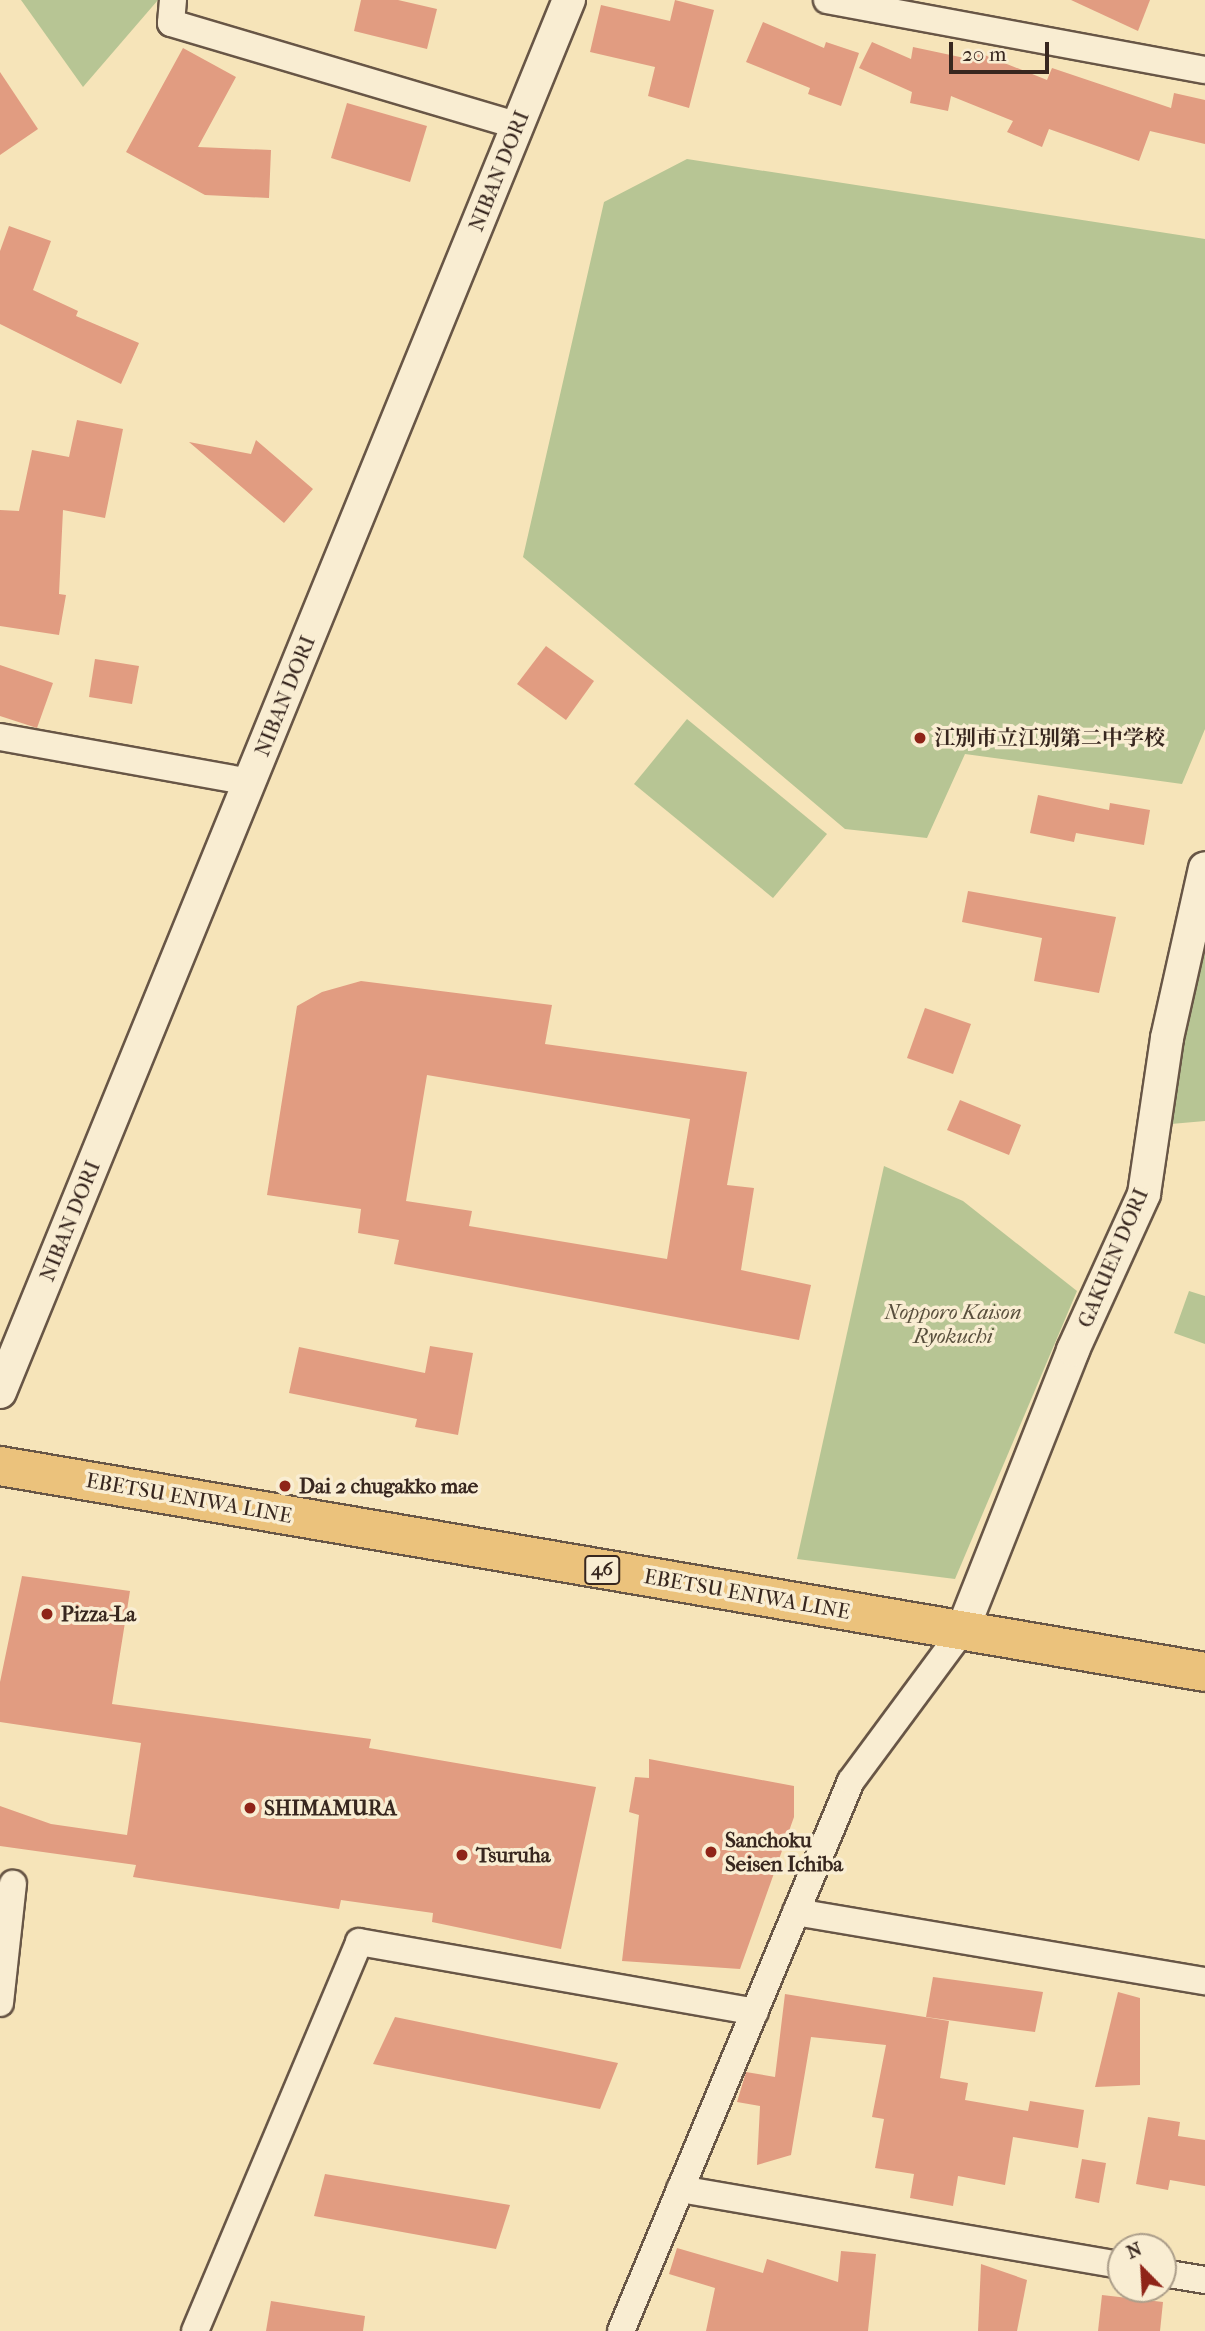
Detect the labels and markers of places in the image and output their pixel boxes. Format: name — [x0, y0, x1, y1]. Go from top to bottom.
place label: 江別市立江別第二中学校 — [934, 725, 1165, 751]
marker: 江別市立江別第二中学校 — [912, 730, 928, 746]
place label: Dai 2 chugakko mae — [299, 1473, 478, 1499]
marker: Dai 2 chugakko mae — [277, 1478, 293, 1494]
place label: Pizza-La — [61, 1601, 136, 1627]
marker: Pizza-La — [39, 1606, 55, 1622]
place label: SHIMAMURA — [264, 1795, 397, 1821]
marker: SHIMAMURA — [242, 1800, 258, 1816]
place label: Sanchoku Seisen Ichiba — [725, 1827, 843, 1877]
place label: Tsuruha — [476, 1842, 550, 1868]
marker: Sanchoku Seisen Ichiba — [703, 1844, 719, 1860]
marker: Tsuruha — [454, 1847, 470, 1863]

